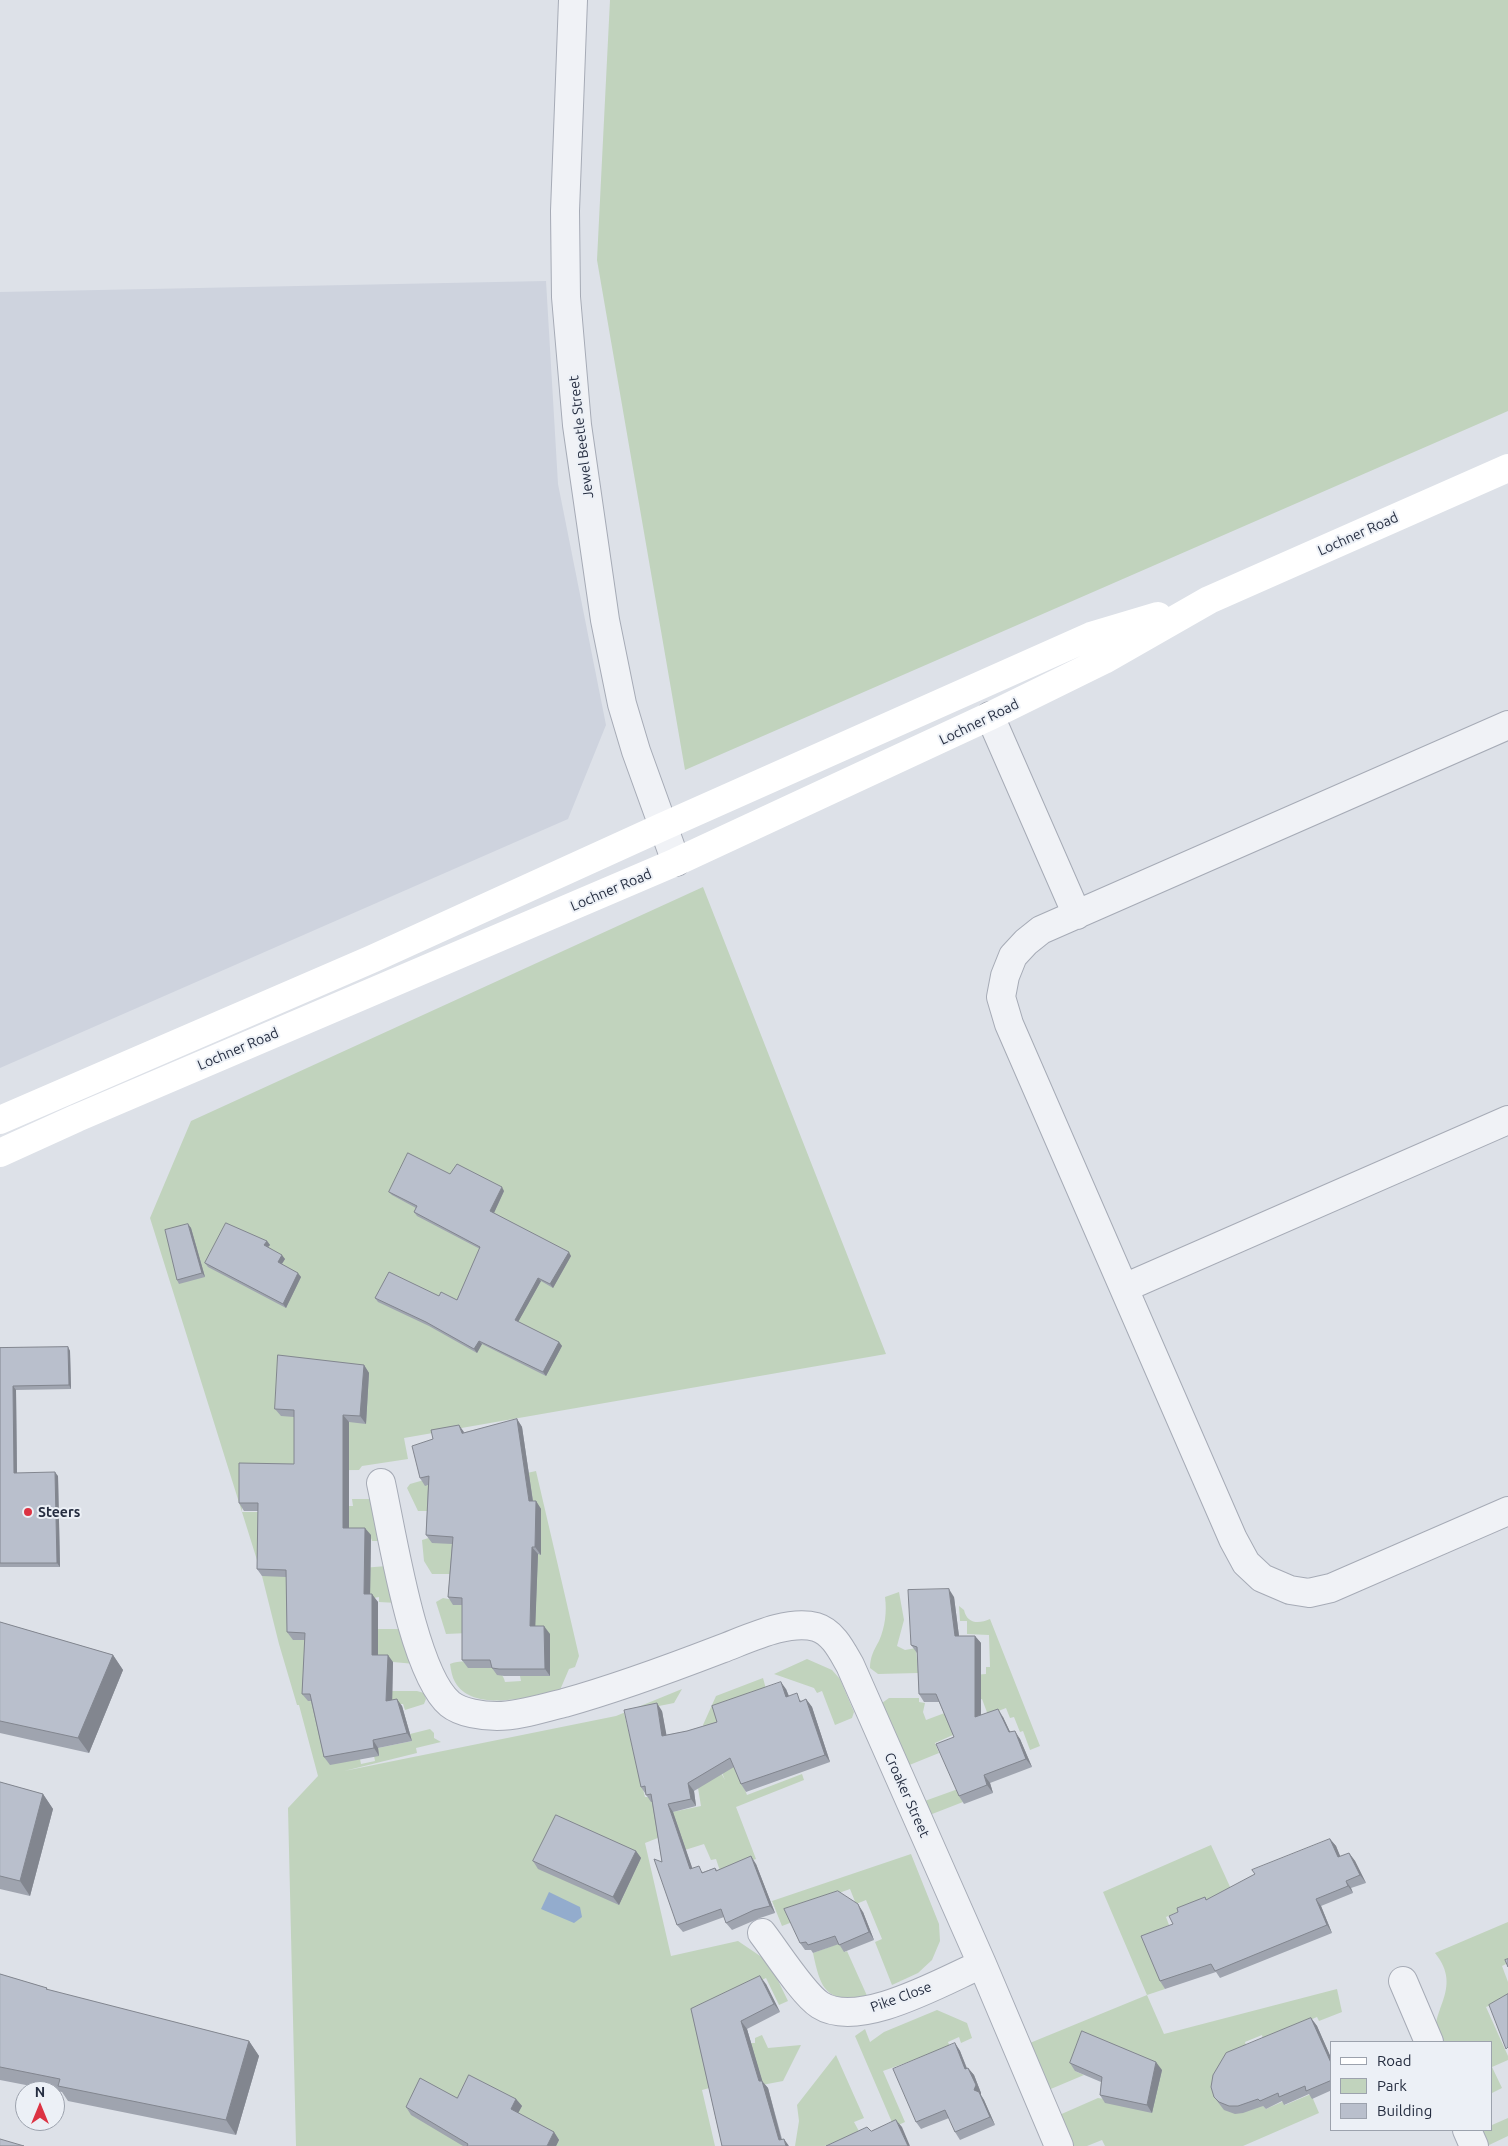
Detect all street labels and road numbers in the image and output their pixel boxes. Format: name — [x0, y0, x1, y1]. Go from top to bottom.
street label: Jewel Beetle Street — [565, 375, 597, 499]
street label: Lochner Road — [1315, 509, 1401, 559]
street label: Lochner Road — [937, 696, 1021, 748]
street label: Lochner Road — [568, 865, 654, 915]
street label: Lochner Road — [195, 1024, 281, 1074]
street label: Croaker Street — [881, 1750, 933, 1840]
street label: Pike Close — [868, 1978, 934, 2016]

